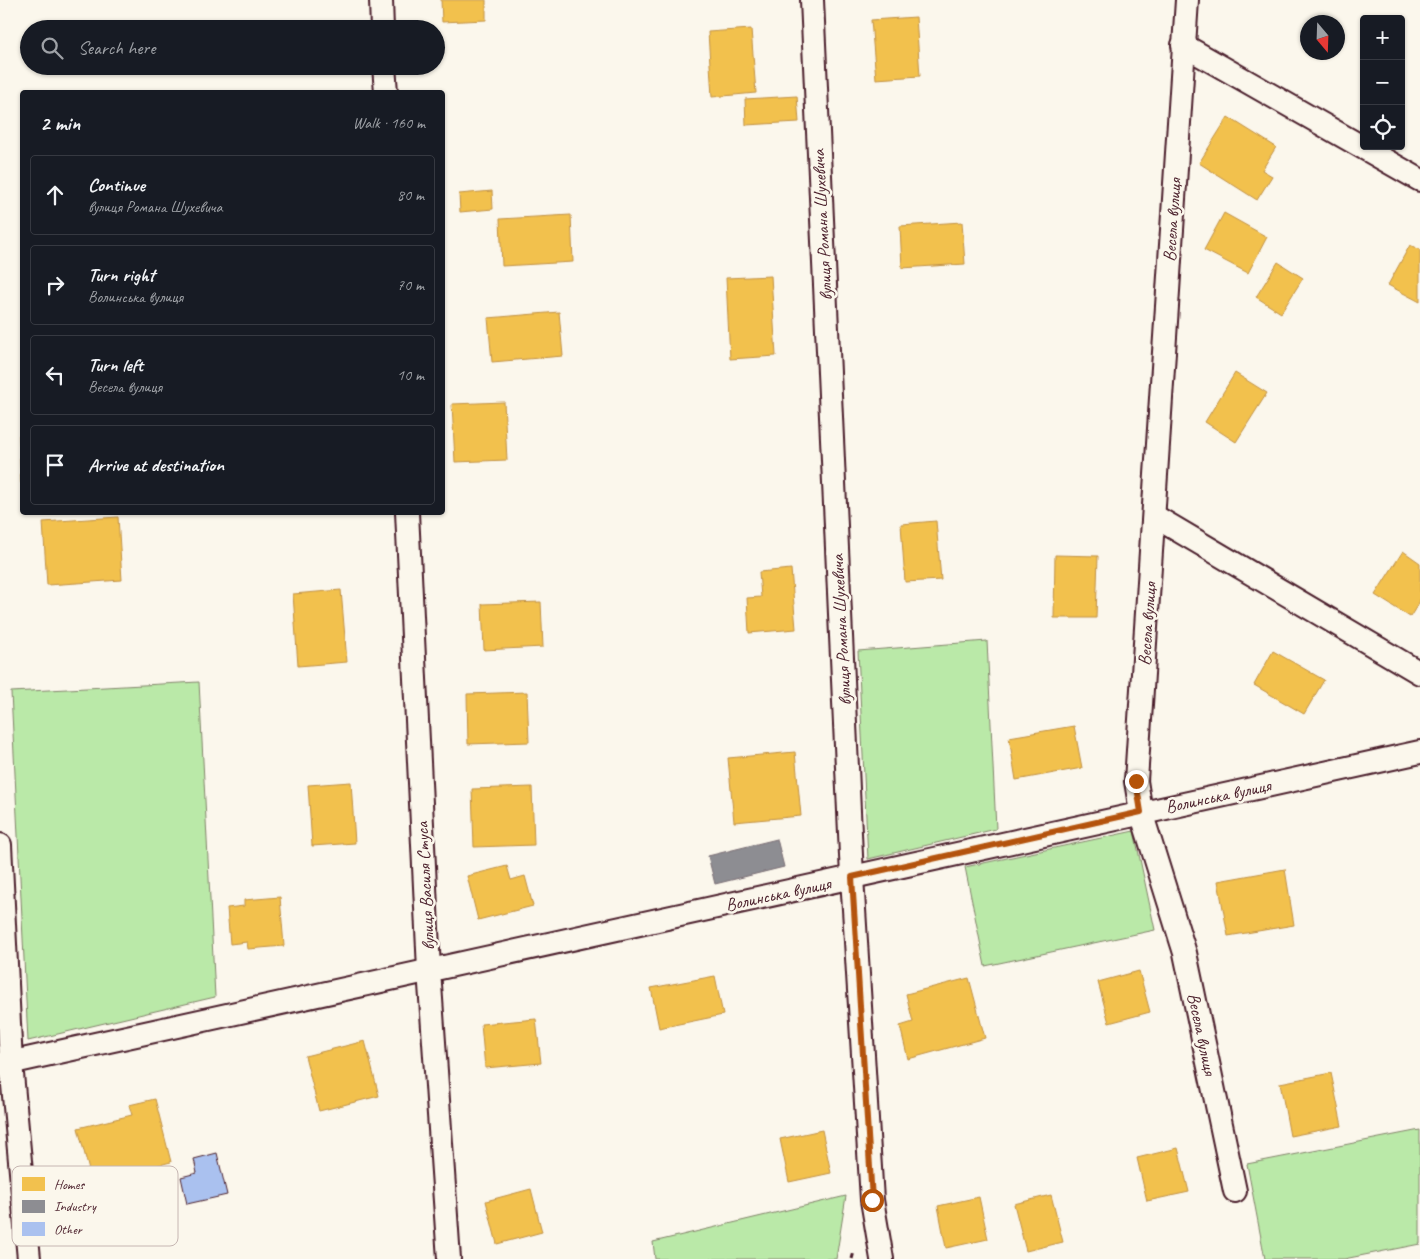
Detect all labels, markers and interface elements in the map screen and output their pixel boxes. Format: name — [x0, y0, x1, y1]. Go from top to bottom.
north arrow — [1300, 15, 1345, 60]
map controls — [1360, 15, 1405, 150]
button: + — [1360, 15, 1405, 60]
search box — [20, 20, 445, 75]
icon: search — [38, 34, 66, 62]
text: Search here — [78, 36, 155, 60]
button: − — [1360, 60, 1405, 105]
button: locate — [1360, 105, 1405, 150]
text: 2 min — [40, 110, 80, 136]
text: Walk · 160 m — [353, 113, 425, 133]
street label: вулиця Романа Шухевича — [807, 148, 837, 301]
text: Continue — [88, 173, 145, 197]
street label: Весела вулиця — [1158, 176, 1186, 262]
icon: ahead — [41, 181, 69, 209]
text: 80 m — [397, 185, 424, 205]
text: вулиця Романа Шухевича — [88, 197, 223, 217]
text: Turn right — [88, 263, 155, 287]
icon: right — [41, 271, 69, 299]
text: 70 m — [397, 275, 424, 295]
text: Волинська вулиця — [88, 287, 183, 307]
text: Turn left — [88, 353, 143, 377]
icon: left — [41, 361, 69, 389]
text: 10 m — [397, 365, 424, 385]
text: Весела вулиця — [88, 377, 162, 397]
icon: arrive — [41, 451, 69, 479]
text: Arrive at destination — [88, 453, 224, 477]
street label: вулиця Романа Шухевича — [826, 553, 856, 706]
street label: Весела вулиця — [1133, 580, 1161, 666]
route end — [1125, 770, 1148, 793]
street label: Волинська вулиця — [1163, 774, 1274, 818]
street label: вулиця Василя Стуса — [411, 819, 439, 951]
street label: Волинська вулиця — [723, 872, 834, 916]
street label: Весела вулиця — [1183, 991, 1222, 1079]
legend — [12, 1166, 178, 1246]
text: Homes — [54, 1176, 85, 1193]
route start — [861, 1189, 884, 1212]
text: Industry — [54, 1198, 97, 1215]
text: Other — [54, 1221, 83, 1238]

